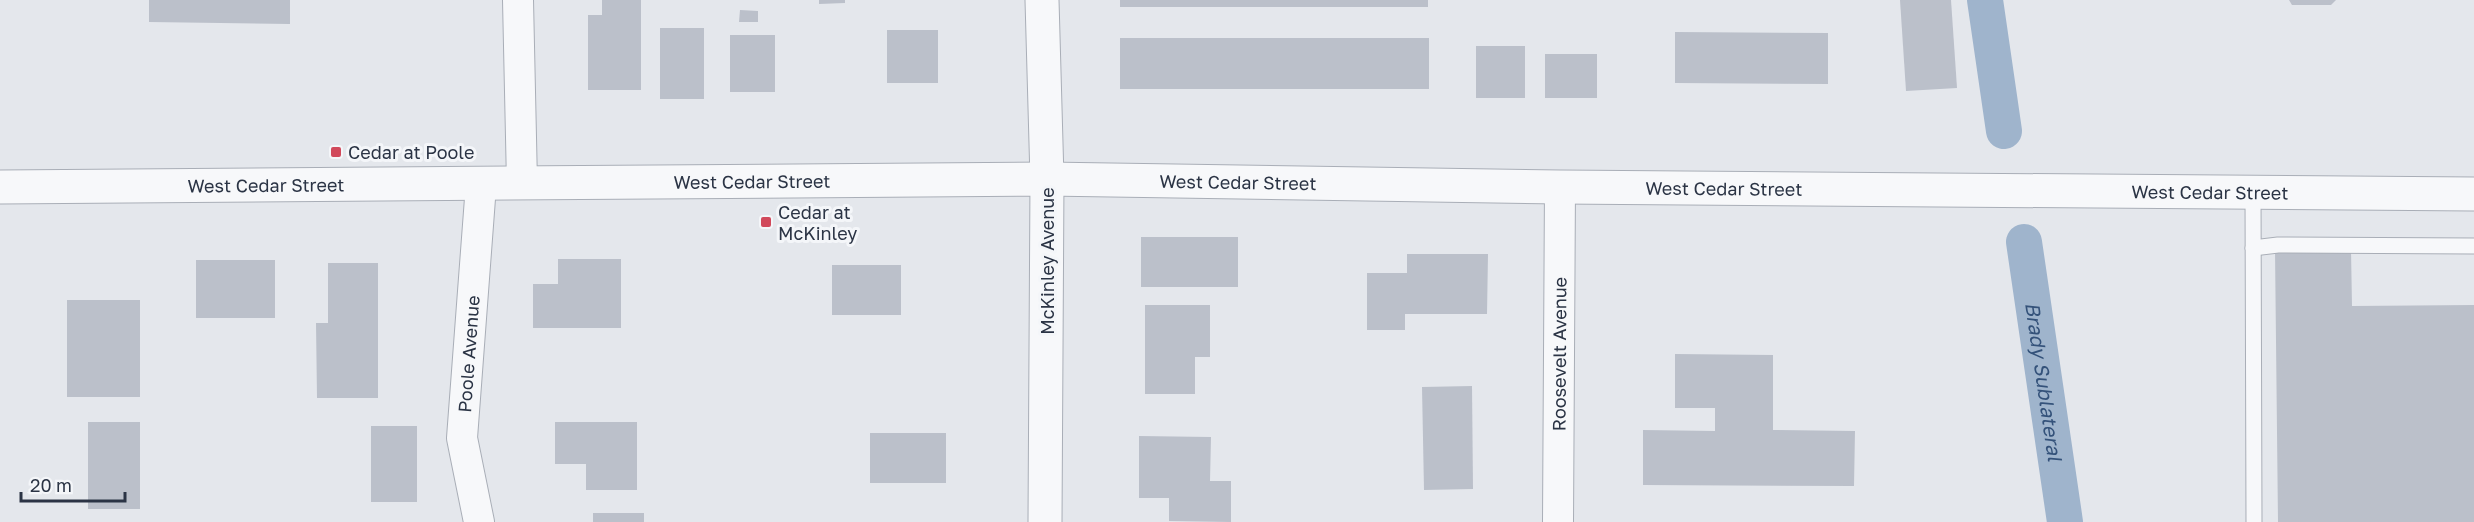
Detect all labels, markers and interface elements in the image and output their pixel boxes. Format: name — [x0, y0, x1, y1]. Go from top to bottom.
place label: Cedar at Poole — [348, 141, 474, 163]
marker: Cedar at Poole — [329, 145, 343, 159]
street label: West Cedar Street — [673, 170, 831, 193]
street label: West Cedar Street — [1159, 170, 1317, 194]
street label: West Cedar Street — [187, 173, 345, 197]
street label: West Cedar Street — [1645, 177, 1803, 200]
street label: West Cedar Street — [2131, 180, 2289, 204]
street label: McKinley Avenue — [1036, 187, 1058, 335]
place label: Cedar at McKinley — [778, 201, 857, 244]
marker: Cedar at McKinley — [759, 215, 773, 229]
street label: Roosevelt Avenue — [1548, 277, 1570, 431]
street label: Poole Avenue — [453, 295, 484, 413]
water label: Brady Sublateral — [2021, 300, 2068, 463]
scale bar — [21, 465, 124, 503]
text: 20 m — [30, 474, 72, 496]

